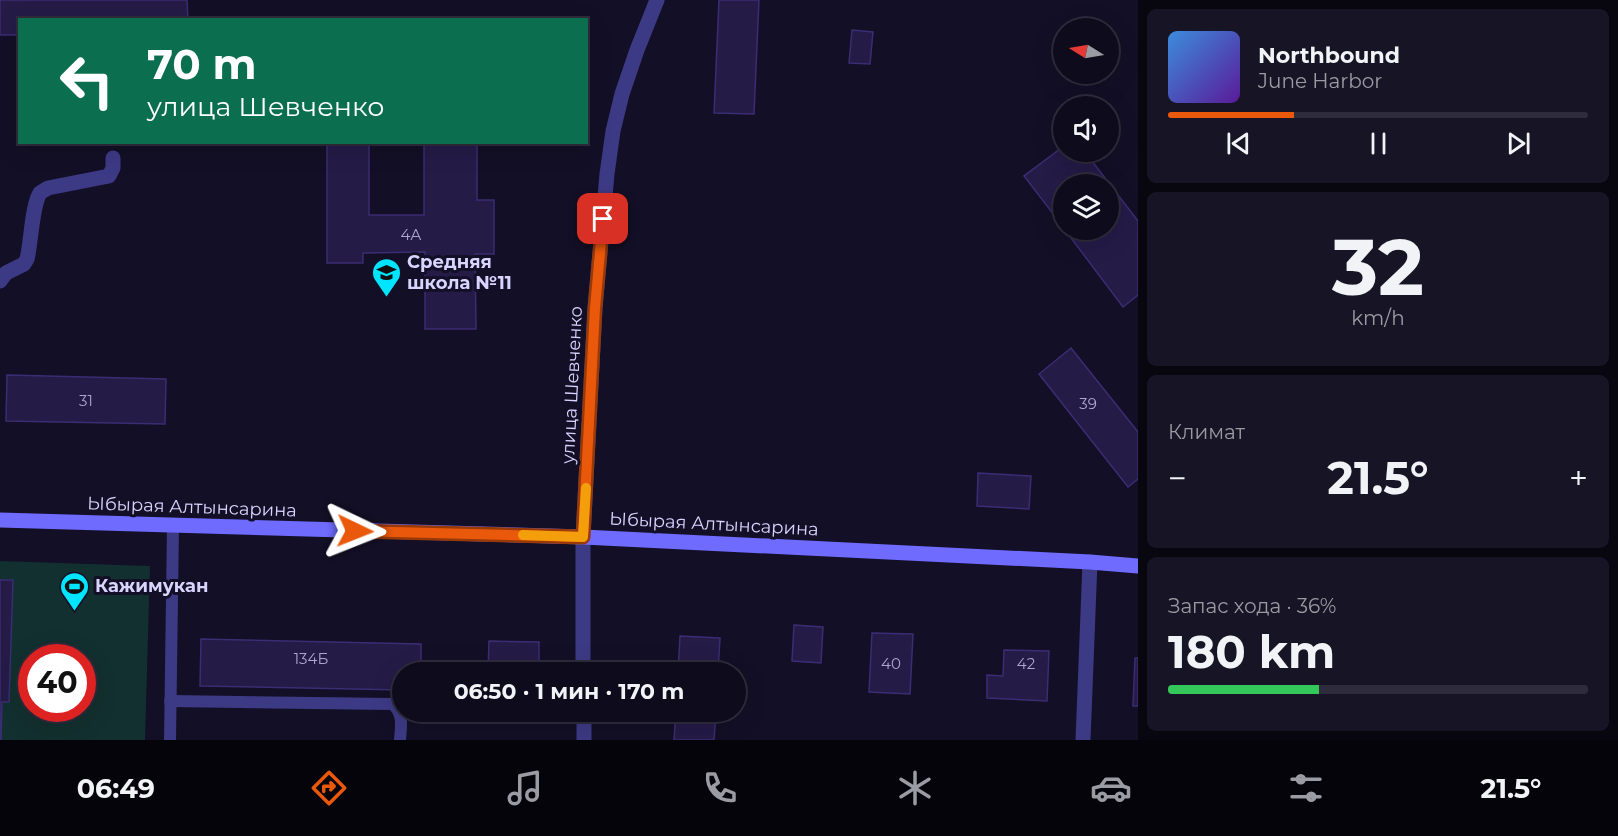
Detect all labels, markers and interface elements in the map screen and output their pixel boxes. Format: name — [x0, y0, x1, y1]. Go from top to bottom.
north arrow — [1053, 18, 1119, 84]
map controls — [1053, 18, 1119, 240]
text: 70 m — [147, 38, 257, 90]
icon: left — [48, 42, 126, 120]
text: Northbound — [1258, 42, 1400, 69]
text: June Harbor — [1258, 69, 1382, 93]
text: улица Шевченко — [147, 90, 385, 123]
button: sound — [1053, 96, 1119, 162]
icon: previous — [1222, 127, 1255, 160]
icon: pause — [1362, 127, 1395, 160]
icon: next — [1502, 127, 1535, 160]
button: layers — [1053, 174, 1119, 240]
pin — [577, 193, 628, 244]
icon: arrive — [586, 202, 619, 235]
text: 32 — [1332, 219, 1424, 315]
house number: 4А — [400, 225, 422, 244]
place label: Средняя школа №11 — [407, 251, 512, 294]
school or university icon: Средняя школа №11 — [370, 256, 402, 298]
street label: улица Шевченко — [557, 305, 587, 466]
text: km/h — [1351, 306, 1405, 330]
house number: 31 — [79, 391, 93, 410]
house number: 39 — [1079, 394, 1097, 413]
text: Климат — [1168, 420, 1245, 444]
text: 21.5° — [1327, 450, 1429, 505]
text: − — [1168, 458, 1187, 498]
text: + — [1569, 458, 1588, 498]
street label: Ыбырая Алтынсарина — [87, 492, 297, 522]
position arrow — [323, 499, 387, 563]
street label: Ыбырая Алтынсарина — [609, 508, 819, 540]
sports icon: Кажимукан — [58, 570, 90, 612]
place label: Кажимукан — [95, 575, 208, 597]
text: Запас хода · 36% — [1168, 594, 1336, 618]
text: 180 km — [1168, 624, 1335, 679]
speed limit sign: 40 — [18, 644, 96, 722]
house number: 134Б — [294, 649, 328, 668]
house number: 40 — [881, 654, 901, 673]
house number: 42 — [1017, 654, 1035, 673]
text: 06:50 · 1 мин · 170 m — [454, 678, 684, 705]
icon: directions — [308, 767, 350, 809]
icon: music — [504, 767, 546, 809]
icon: phone — [699, 767, 741, 809]
icon: climate — [894, 767, 936, 809]
icon: car — [1090, 767, 1132, 809]
icon: filters — [1285, 767, 1327, 809]
text: 06:49 — [77, 772, 155, 805]
text: 21.5° — [1481, 772, 1541, 805]

